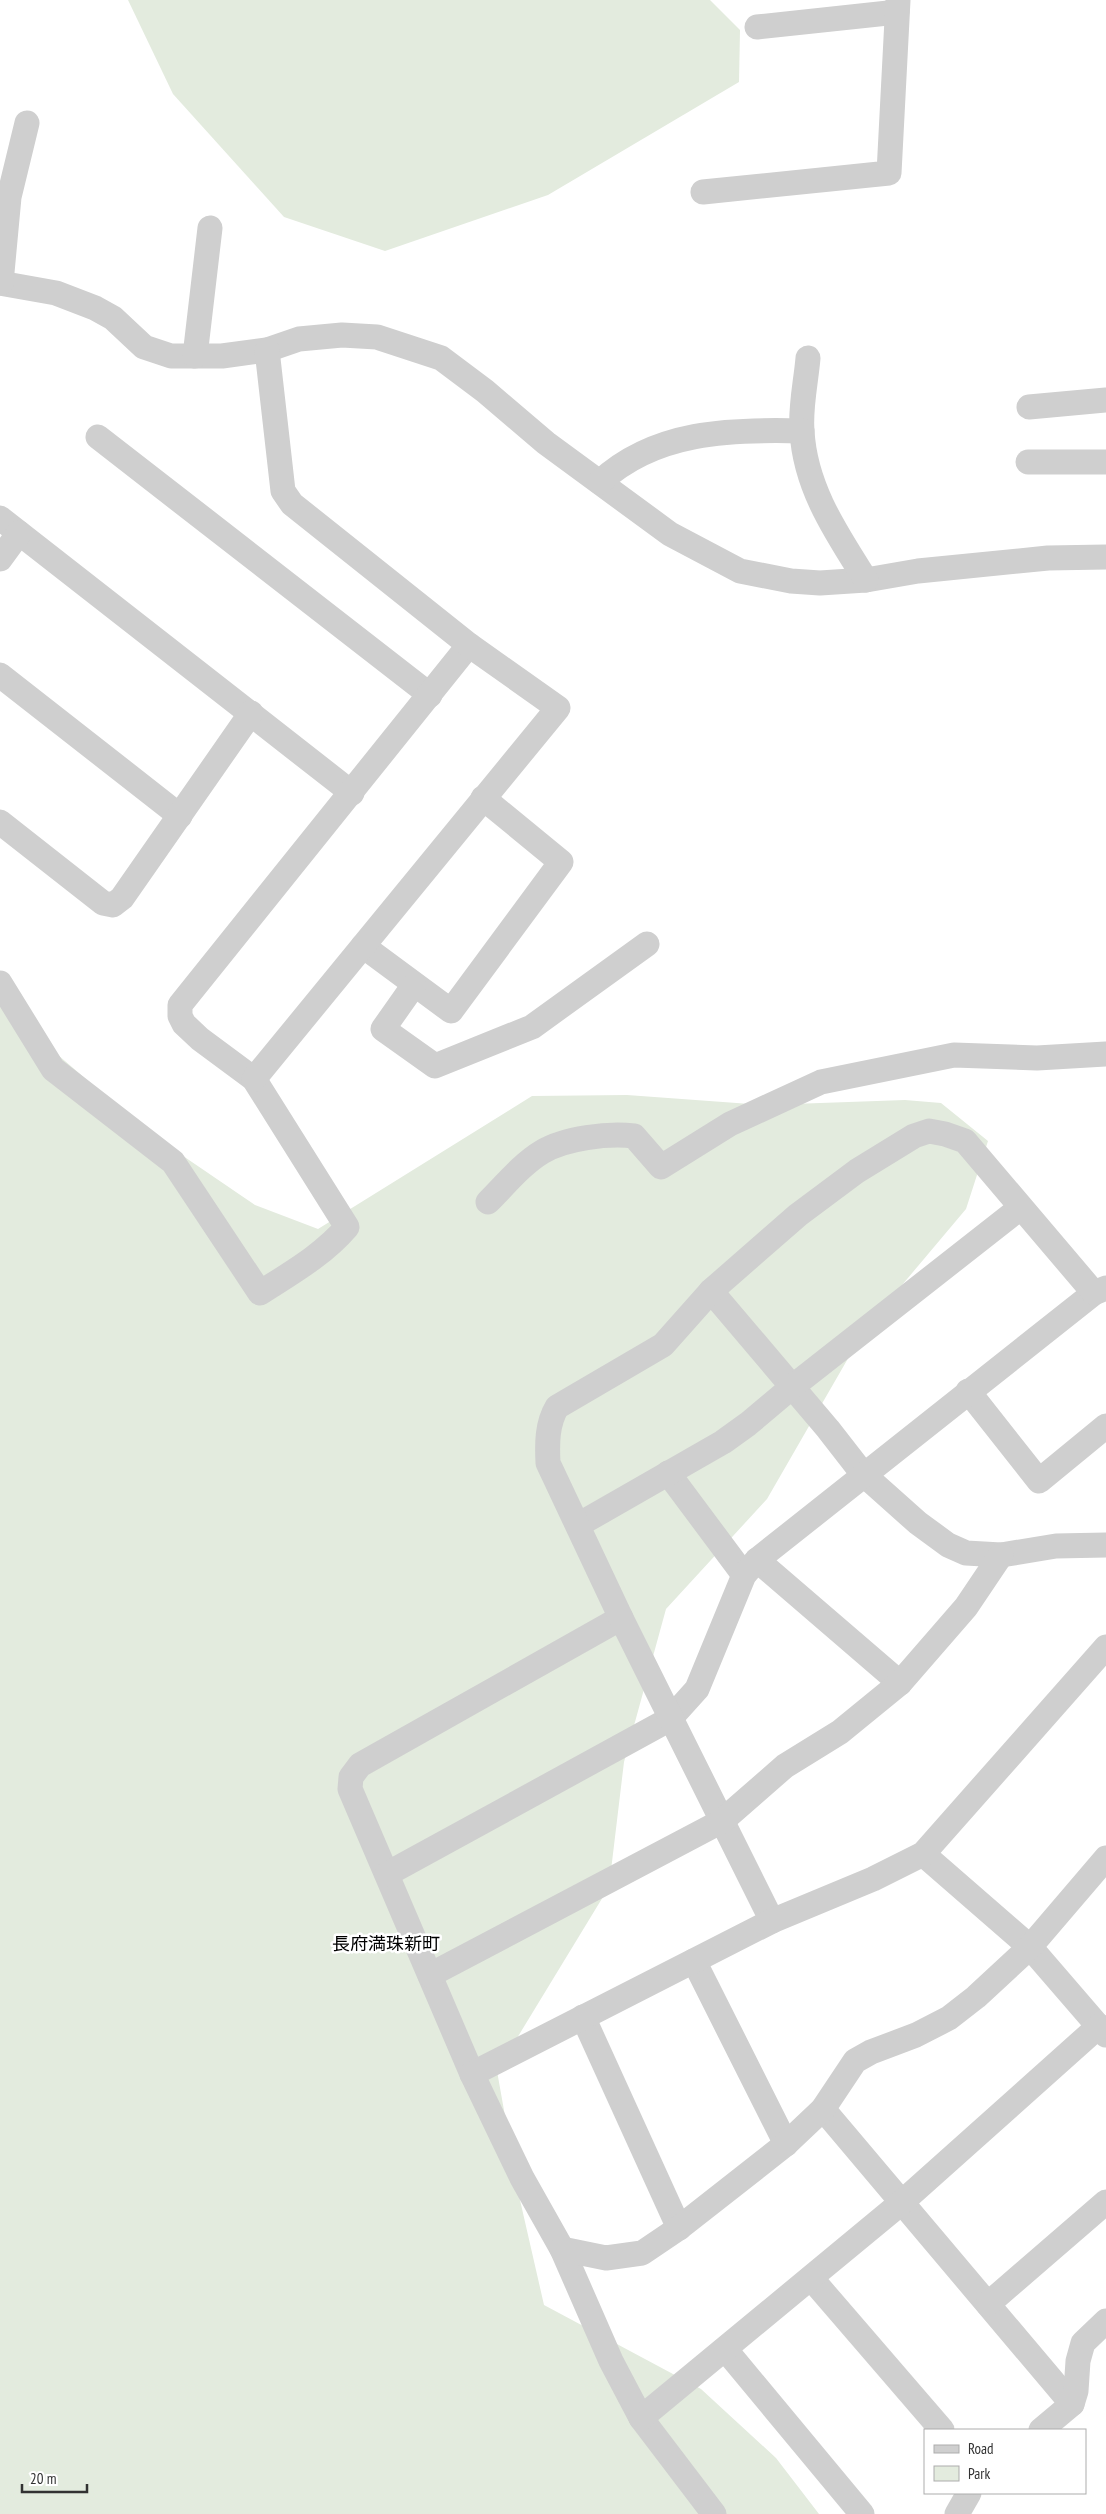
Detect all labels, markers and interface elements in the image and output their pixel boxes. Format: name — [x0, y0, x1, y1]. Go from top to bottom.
district label: 長府満珠新町 — [332, 1932, 440, 1955]
legend — [924, 2429, 1086, 2494]
text: Road — [968, 2439, 994, 2458]
scale bar — [22, 2462, 88, 2494]
text: Park — [968, 2464, 990, 2483]
text: 20 m — [30, 2469, 56, 2488]

